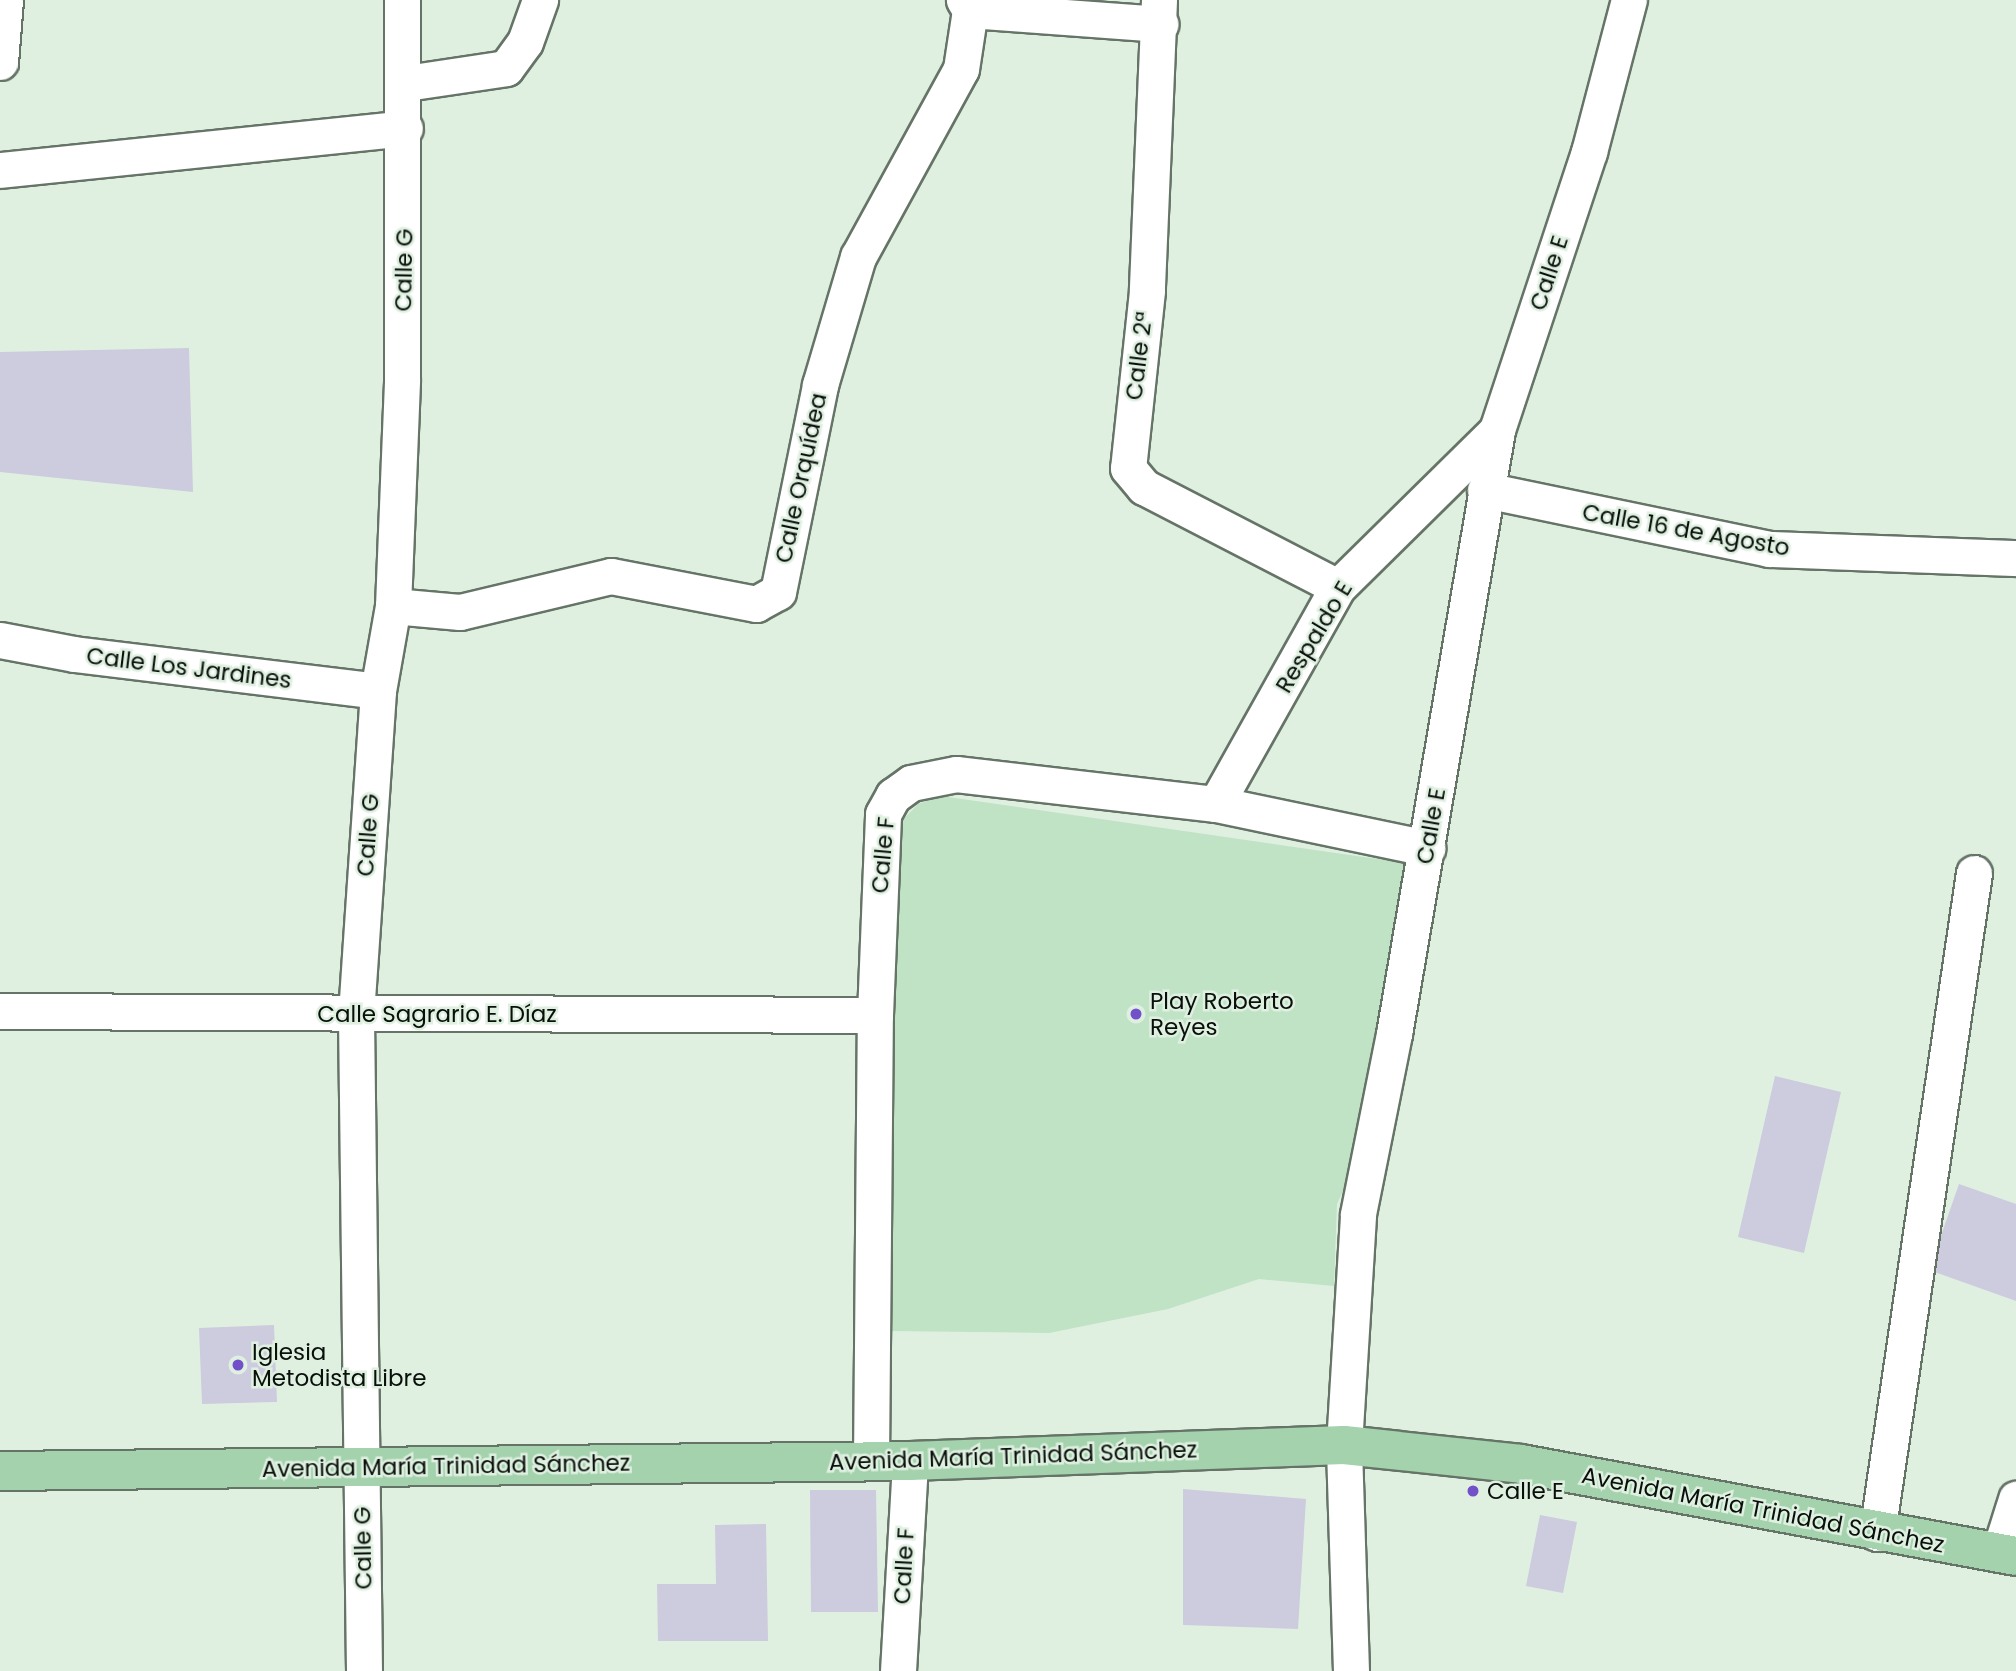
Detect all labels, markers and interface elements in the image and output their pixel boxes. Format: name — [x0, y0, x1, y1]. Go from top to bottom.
street label: Calle G — [389, 228, 419, 312]
street label: Calle E — [1524, 232, 1574, 314]
street label: Calle 2ª — [1120, 310, 1158, 402]
street label: Calle Orquídea — [770, 391, 832, 565]
street label: Calle 16 de Agosto — [1580, 498, 1792, 562]
street label: Respaldo E — [1270, 576, 1358, 698]
street label: Calle Los Jardines — [85, 642, 293, 694]
street label: Calle E — [1411, 786, 1451, 866]
street label: Calle G — [351, 793, 385, 877]
street label: Calle F — [866, 816, 900, 894]
place label: Play Roberto Reyes — [1150, 987, 1294, 1041]
street label: Calle Sagrario E. Díaz — [317, 1000, 557, 1028]
marker: Play Roberto Reyes — [1128, 1006, 1144, 1022]
place label: Iglesia Metodista Libre — [252, 1338, 426, 1392]
marker: Iglesia Metodista Libre — [230, 1357, 246, 1373]
street label: Avenida María Trinidad Sánchez — [828, 1436, 1198, 1476]
street label: Avenida María Trinidad Sánchez — [261, 1449, 631, 1483]
street label: Avenida María Trinidad Sánchez — [1579, 1461, 1947, 1559]
place label: Calle E — [1487, 1477, 1564, 1505]
marker: Calle E — [1465, 1483, 1481, 1499]
street label: Calle G — [348, 1506, 378, 1590]
street label: Calle F — [888, 1527, 920, 1605]

